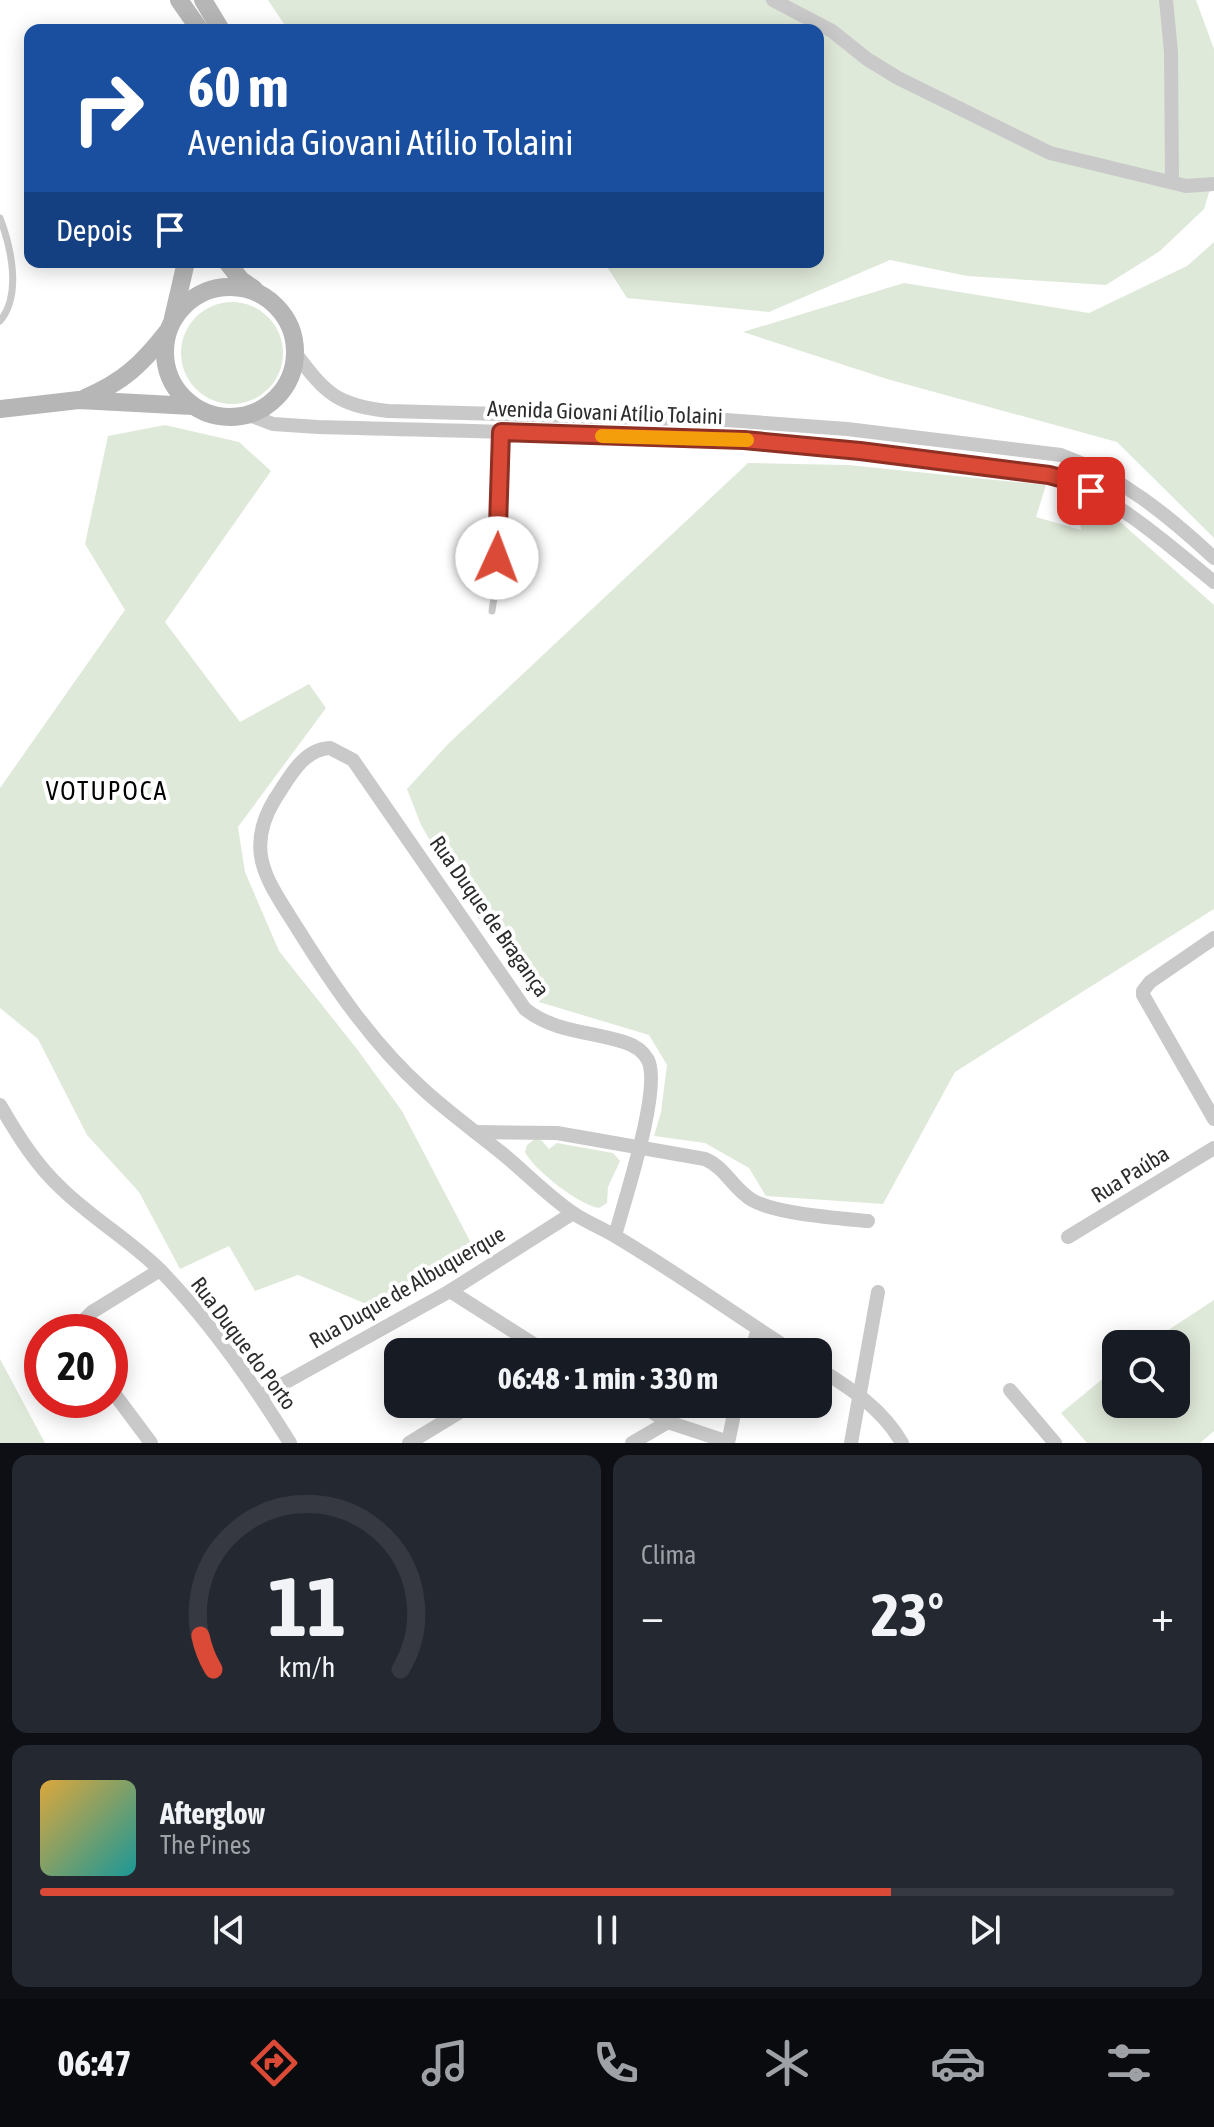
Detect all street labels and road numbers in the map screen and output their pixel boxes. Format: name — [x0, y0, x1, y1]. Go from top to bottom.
street label: Avenida Giovani Atílio Tolaini — [487, 395, 723, 429]
street label: Rua Duque de Bragança — [425, 831, 555, 1001]
street label: Rua Paúba — [1086, 1140, 1174, 1208]
street label: Rua Duque de Albuquerque — [305, 1220, 509, 1354]
street label: Rua Duque do Porto — [186, 1272, 302, 1414]

